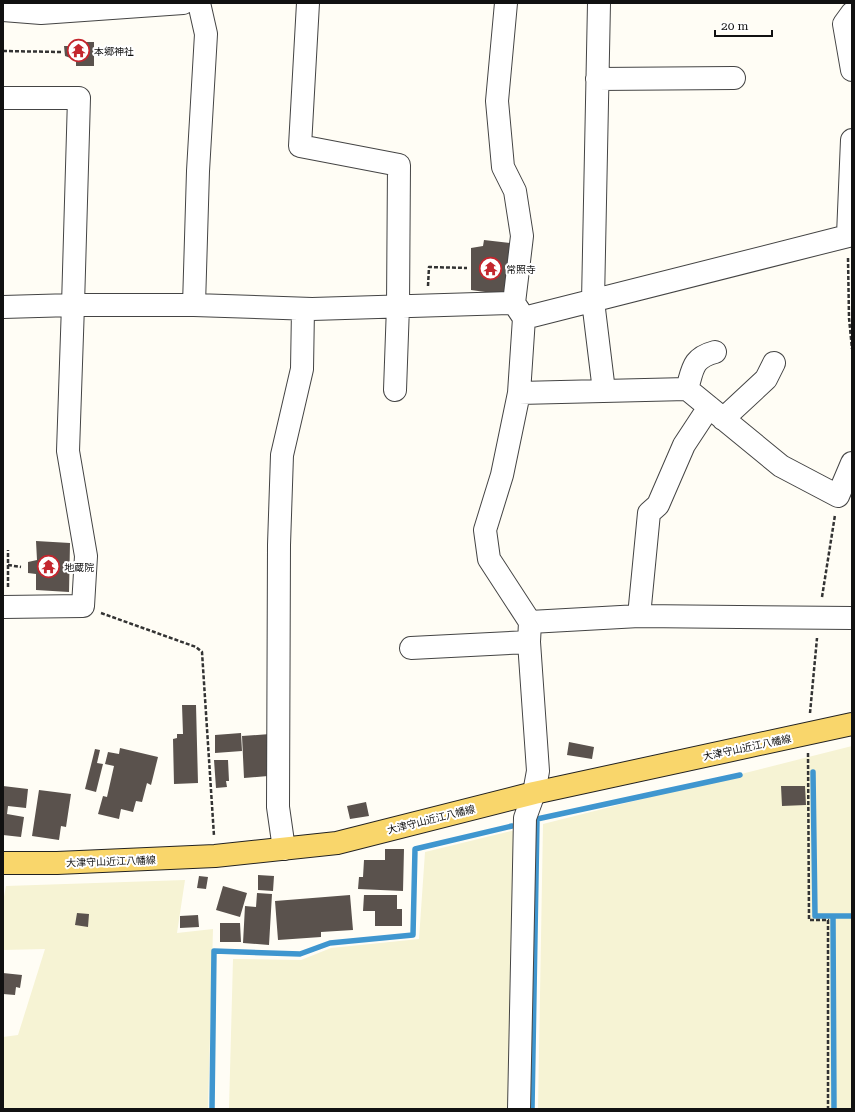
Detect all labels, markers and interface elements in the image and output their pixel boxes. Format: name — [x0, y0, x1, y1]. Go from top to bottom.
scale bar — [715, 12, 772, 38]
text: 20 m — [721, 19, 748, 33]
temple icon: 本郷神社 — [66, 38, 92, 64]
place label: 本郷神社 — [94, 46, 134, 57]
temple icon: 常照寺 — [477, 256, 503, 282]
place label: 常照寺 — [506, 264, 536, 275]
temple icon: 地蔵院 — [36, 554, 62, 580]
place label: 地蔵院 — [64, 562, 94, 573]
street label: 大津守山近江八幡線 — [702, 733, 792, 762]
street label: 大津守山近江八幡線 — [386, 803, 476, 836]
street label: 大津守山近江八幡線 — [66, 854, 156, 869]

